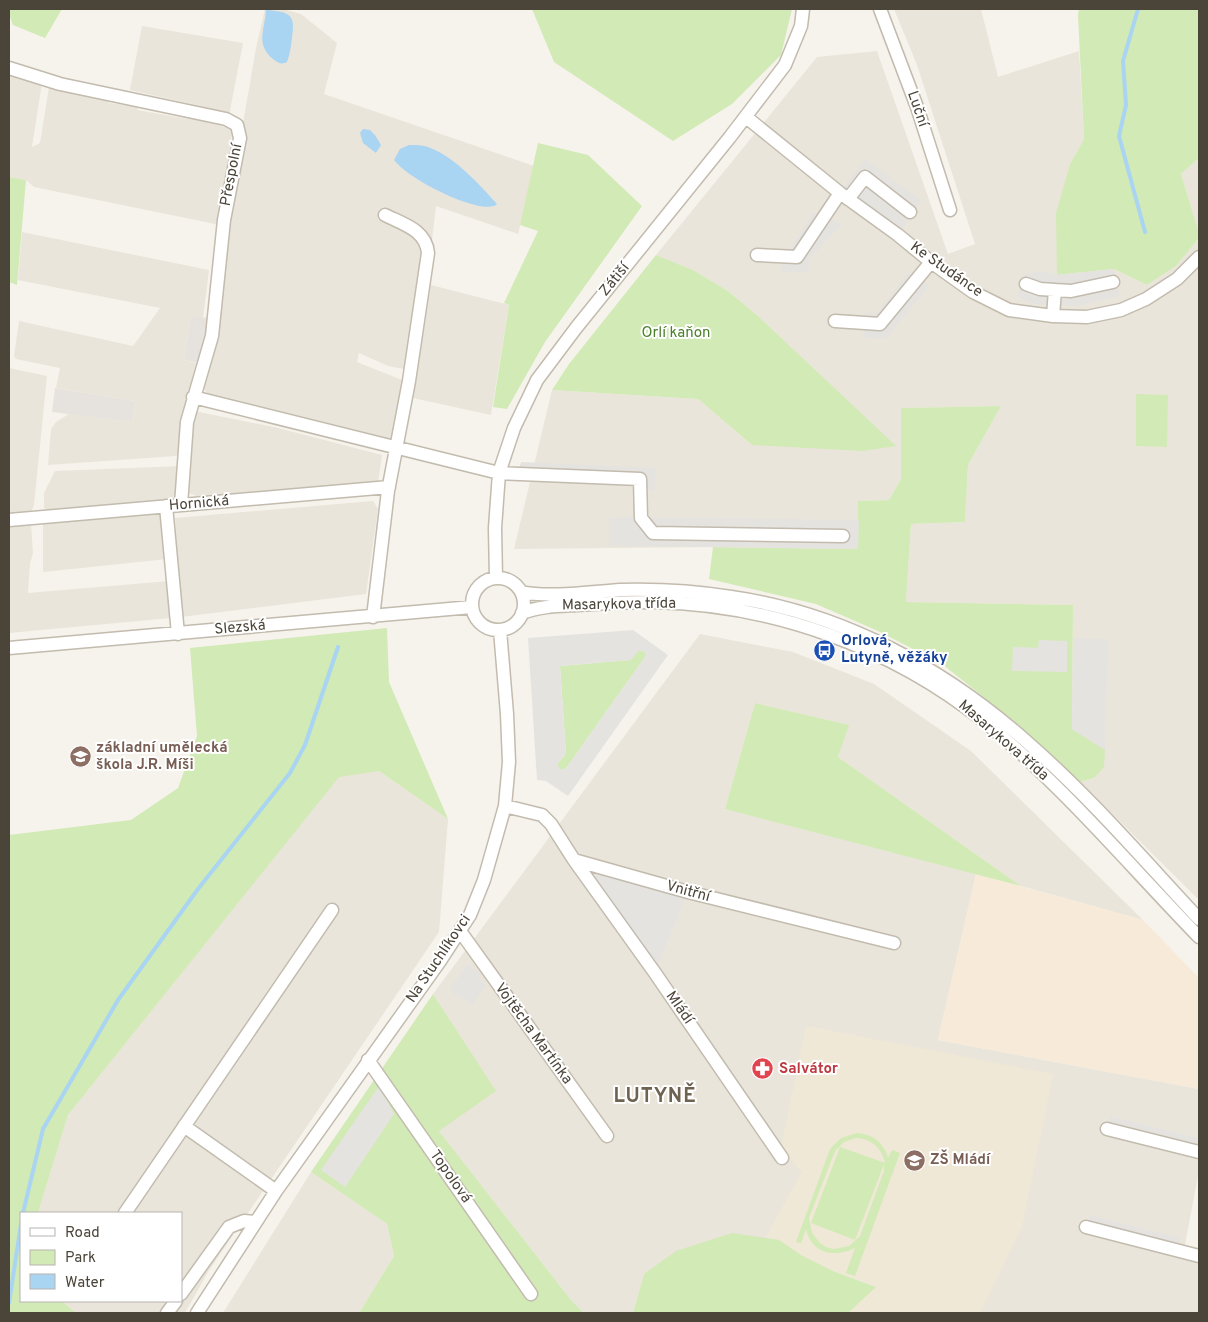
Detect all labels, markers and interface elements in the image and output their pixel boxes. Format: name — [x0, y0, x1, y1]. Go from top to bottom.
street label: Luční — [902, 88, 932, 131]
street label: Přespolní — [217, 141, 248, 208]
street label: Ke Studánce — [906, 238, 986, 302]
street label: Zátiší — [596, 258, 635, 301]
park label: Orlí kaňon — [642, 324, 710, 343]
street label: Hornická — [168, 492, 230, 516]
street label: Masarykova třída — [562, 595, 676, 615]
street label: Slezská — [214, 616, 266, 640]
place label: Orlová, Lutyně, věžáky — [841, 632, 948, 668]
bus stop icon: Orlová, Lutyně, věžáky — [813, 638, 837, 662]
street label: Masarykova třída — [954, 696, 1052, 786]
place label: základní umělecká škola J.R. Míši — [96, 739, 228, 775]
school or university icon: základní umělecká škola J.R. Míši — [68, 745, 92, 769]
street label: Vnitřní — [664, 877, 713, 907]
street label: Na Stuchlíkovci — [402, 911, 476, 1007]
street label: Vojtěcha Martínka — [490, 980, 576, 1088]
street label: Mládí — [661, 988, 698, 1029]
pharmacy icon: Salvátor — [751, 1057, 775, 1081]
place label: Salvátor — [779, 1060, 839, 1079]
district label: LUTYNĚ — [613, 1082, 697, 1110]
street label: Topolová — [425, 1147, 475, 1207]
school or university icon: ZŠ Mládí — [902, 1148, 926, 1172]
place label: ZŠ Mládí — [930, 1149, 992, 1170]
legend — [20, 1212, 182, 1302]
text: Road — [65, 1224, 100, 1243]
text: Park — [65, 1249, 96, 1268]
text: Water — [65, 1274, 105, 1293]

